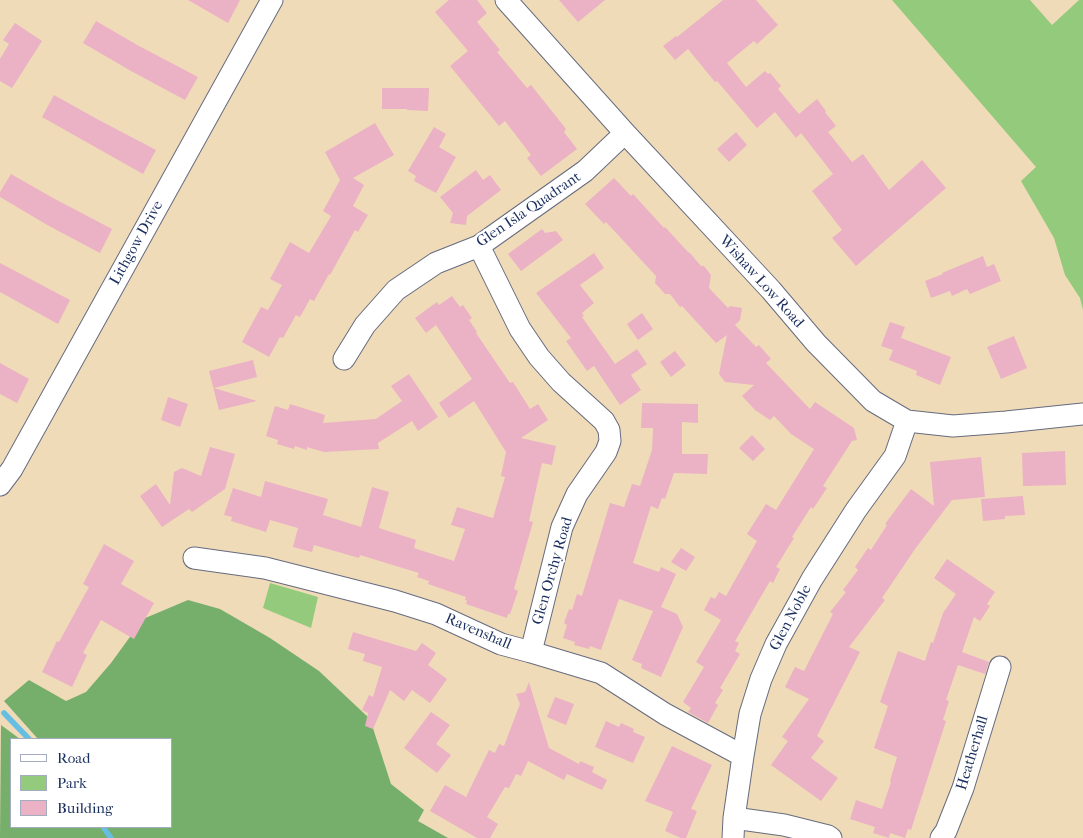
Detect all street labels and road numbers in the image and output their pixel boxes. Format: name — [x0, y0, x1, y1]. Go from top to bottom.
street label: Glen Isla Quadrant — [473, 168, 585, 252]
street label: Lithgow Drive — [106, 198, 168, 288]
street label: Wishaw Low Road — [715, 232, 807, 332]
street label: Glen Orchy Road — [529, 515, 577, 627]
street label: Glen Noble — [766, 582, 816, 654]
street label: Ravenshall — [442, 610, 514, 654]
street label: Heatherhall — [953, 713, 993, 793]

